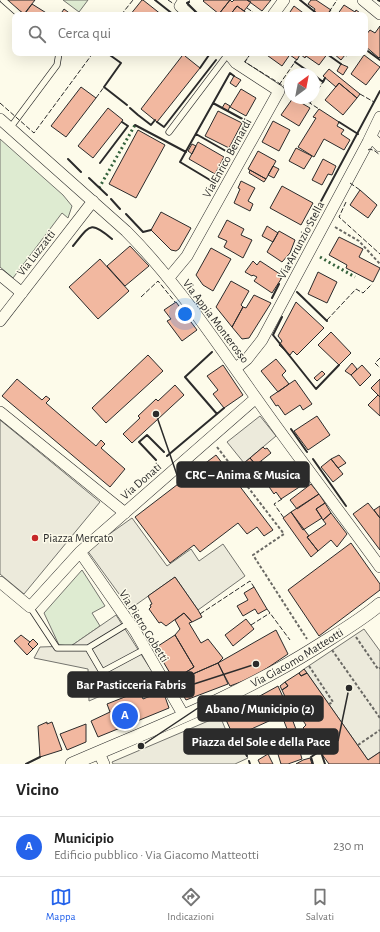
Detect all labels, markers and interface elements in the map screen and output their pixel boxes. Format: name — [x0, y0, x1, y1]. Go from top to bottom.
search box — [12, 12, 368, 56]
icon: search — [26, 23, 48, 45]
text: Cerca qui — [58, 26, 111, 41]
north arrow — [284, 68, 320, 104]
street label: Via Enrico Bernardi — [200, 116, 254, 200]
street label: Via Arrunzio Stella — [276, 199, 327, 281]
street label: Via Luzzatti — [15, 228, 57, 278]
street label: Via Appia Monterosso — [181, 277, 251, 365]
your location — [175, 304, 195, 324]
street label: Via Donati — [118, 460, 164, 502]
callout: CRC – Anima & Musica — [177, 462, 309, 487]
text: CRC – Anima & Musica — [185, 469, 301, 482]
place label: Piazza Mercato — [43, 532, 113, 544]
marker: Piazza Mercato — [30, 533, 40, 543]
street label: Via Pietro Gobetti — [117, 588, 171, 664]
street label: Via Giacomo Matteotti — [249, 626, 345, 689]
callout: Bar Pasticceria Fabris — [68, 672, 194, 697]
text: Bar Pasticceria Fabris — [76, 679, 186, 692]
callout: Abano / Municipio (2) — [198, 696, 323, 721]
pin: A — [112, 701, 138, 731]
text: Abano / Municipio (2) — [205, 703, 315, 716]
callout: Piazza del Sole e della Pace — [184, 729, 338, 754]
text: Piazza del Sole e della Pace — [192, 736, 330, 749]
text: Vicino — [16, 781, 59, 798]
text: Municipio — [54, 831, 114, 846]
text: A — [25, 840, 33, 853]
text: 230 m — [333, 840, 364, 853]
text: Edificio pubblico · Via Giacomo Matteotti — [54, 849, 259, 862]
tab: Mappa — [46, 886, 76, 923]
tab: Indicazioni — [167, 886, 214, 923]
tab: Salvati — [306, 886, 334, 923]

